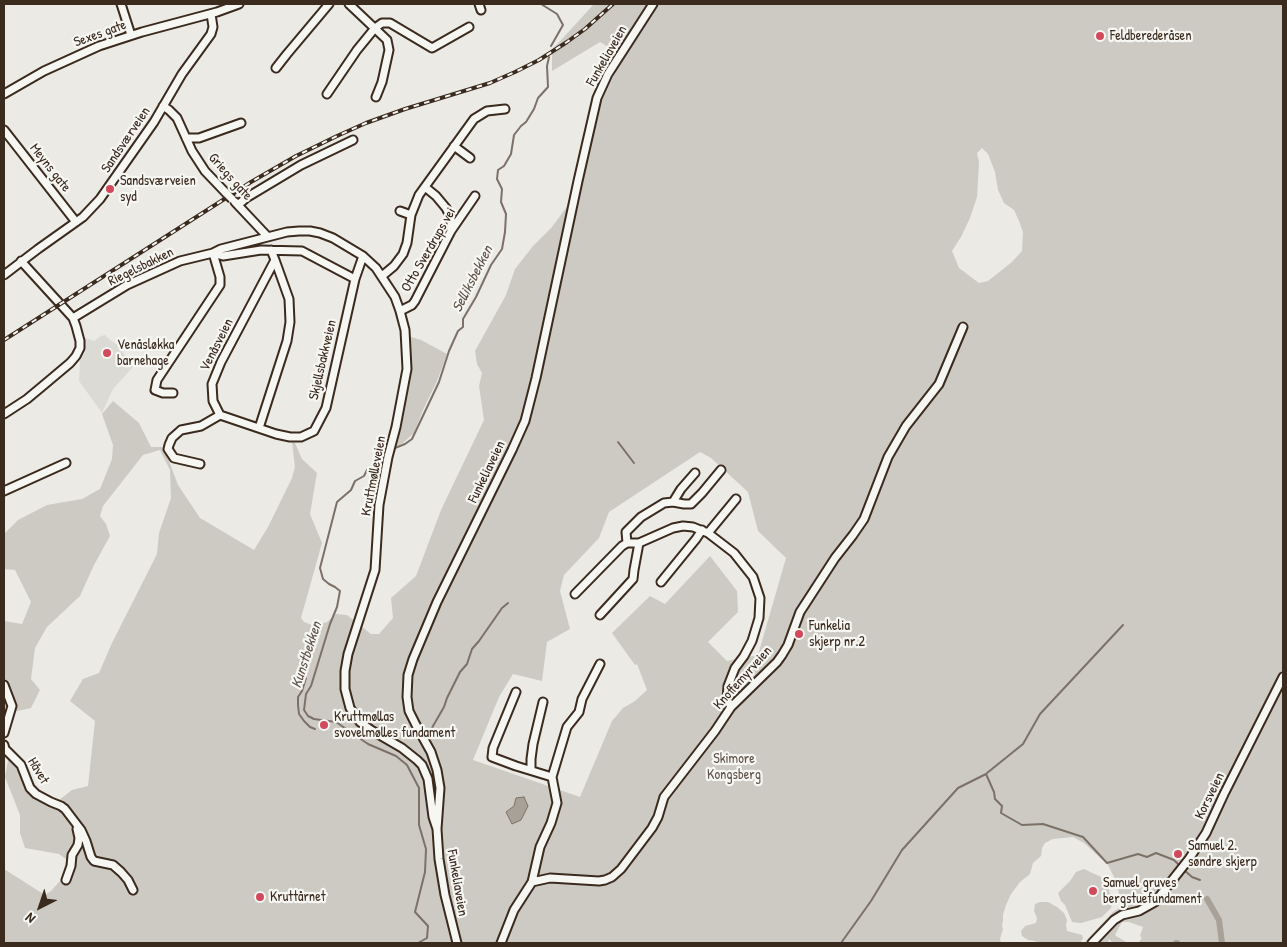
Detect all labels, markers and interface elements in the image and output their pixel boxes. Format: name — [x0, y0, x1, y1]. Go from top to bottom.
street label: Sexes gate — [71, 17, 129, 51]
street label: Funkeliaveien — [583, 23, 631, 89]
place label: Feldberederåsen — [1110, 28, 1192, 44]
marker: Feldberederåsen — [1094, 30, 1106, 42]
street label: Sandsværveien — [98, 104, 154, 176]
street label: Meyns gate — [26, 140, 74, 196]
street label: Griegs gate — [204, 150, 256, 204]
place label: Sandsværveien syd — [120, 173, 196, 206]
marker: Sandsværveien syd — [104, 183, 116, 195]
street label: Otto Sverdrups vei — [398, 205, 460, 295]
water label: Selliksbekken — [449, 243, 497, 315]
street label: Riegelsbakken — [106, 244, 176, 290]
street label: Venåsveien — [197, 316, 237, 374]
street label: Skjellsbakkveien — [306, 318, 340, 402]
place label: Venåsløkka barnehage — [117, 337, 174, 370]
marker: Venåsløkka barnehage — [101, 347, 113, 359]
street label: Kruttmølleveien — [358, 435, 390, 517]
street label: Funkeliaveien — [465, 438, 509, 506]
place label: Funkelia skjerp nr.2 — [809, 618, 865, 650]
water label: Kunstbekken — [288, 619, 326, 691]
marker: Funkelia skjerp nr.2 — [793, 628, 805, 640]
street label: Knoffemyrveien — [710, 643, 776, 713]
place label: Kruttmøllas svovelmølles fundament — [334, 709, 455, 742]
marker: Kruttmøllas svovelmølles fundament — [318, 719, 330, 731]
park label: Skimore Kongsberg — [707, 751, 761, 784]
street label: Håvet — [24, 755, 52, 787]
street label: Korsveien — [1192, 770, 1228, 822]
place label: Samuel 2. søndre skjerp — [1188, 838, 1257, 870]
street label: Funkeliaveien — [443, 848, 471, 918]
marker: Samuel 2. søndre skjerp — [1172, 848, 1184, 860]
place label: Samuel gruves bergstuefundament — [1103, 875, 1201, 908]
north arrow — [15, 882, 65, 932]
marker: Samuel gruves bergstuefundament — [1087, 885, 1099, 897]
place label: Kruttårnet — [270, 889, 326, 905]
marker: Kruttårnet — [254, 891, 266, 903]
text: N — [21, 909, 39, 928]

